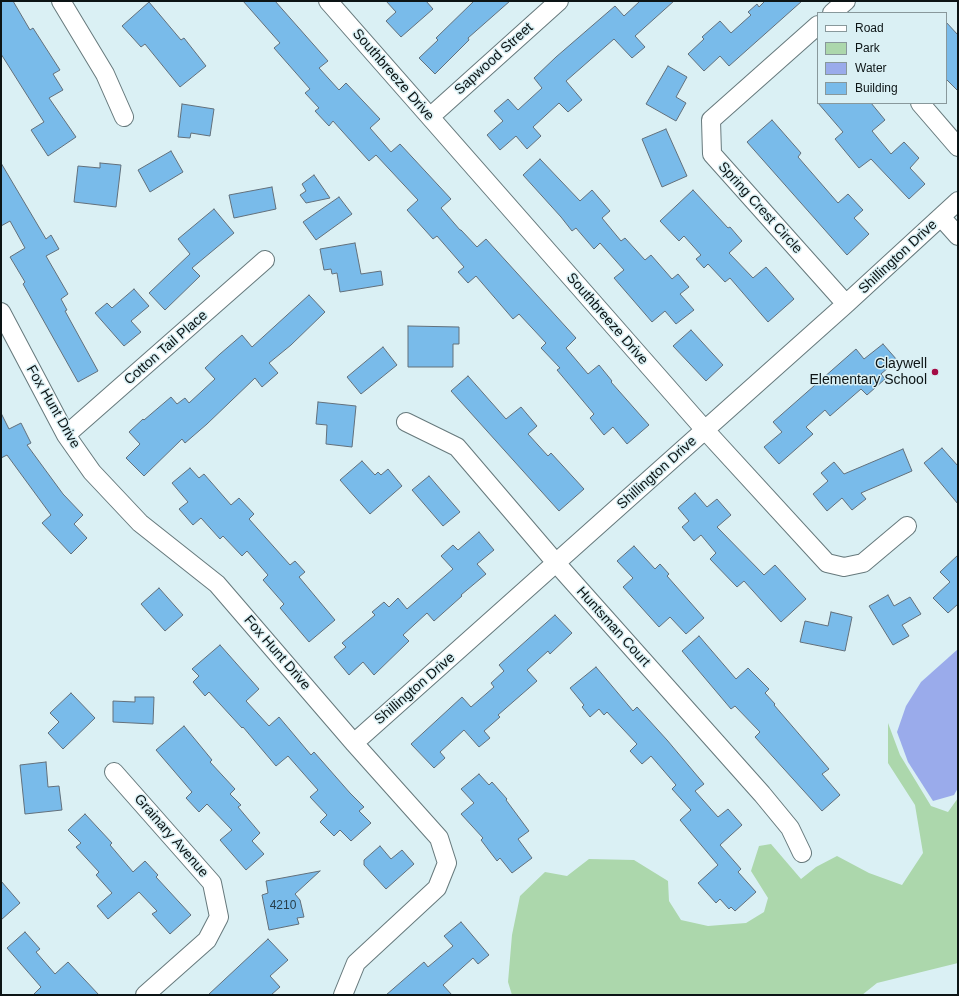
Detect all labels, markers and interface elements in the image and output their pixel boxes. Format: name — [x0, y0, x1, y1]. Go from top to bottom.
legend — [817, 12, 947, 104]
street label: Sapwood Street — [451, 19, 537, 99]
text: Road — [855, 21, 884, 35]
street label: Southbreeze Drive — [349, 26, 437, 124]
text: Park — [855, 41, 880, 55]
text: Water — [855, 61, 887, 75]
text: Building — [855, 81, 898, 95]
street label: Spring Crest Circle — [714, 159, 806, 257]
street label: Shillington Drive — [855, 216, 941, 298]
street label: Southbreeze Drive — [563, 270, 651, 368]
street label: Cotton Tail Place — [121, 307, 211, 389]
place label: Claywell Elementary School — [809, 356, 927, 388]
street label: Fox Hunt Drive — [22, 362, 84, 452]
marker: Claywell Elementary School — [930, 367, 940, 377]
street label: Shillington Drive — [614, 433, 700, 513]
street label: Huntsman Court — [573, 584, 653, 670]
street label: Fox Hunt Drive — [240, 612, 314, 694]
street label: Shillington Drive — [371, 649, 459, 729]
street label: Grainary Avenue — [130, 791, 212, 881]
house number: 4210 — [270, 899, 296, 913]

